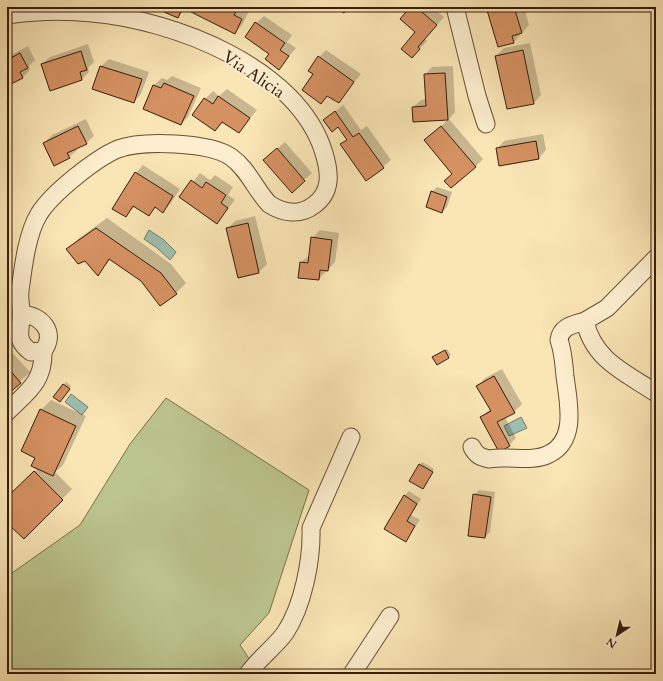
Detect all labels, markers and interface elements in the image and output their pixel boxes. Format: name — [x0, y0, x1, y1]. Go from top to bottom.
street label: Via Alicia — [218, 45, 290, 104]
north arrow — [597, 615, 637, 655]
text: N — [603, 634, 620, 652]

